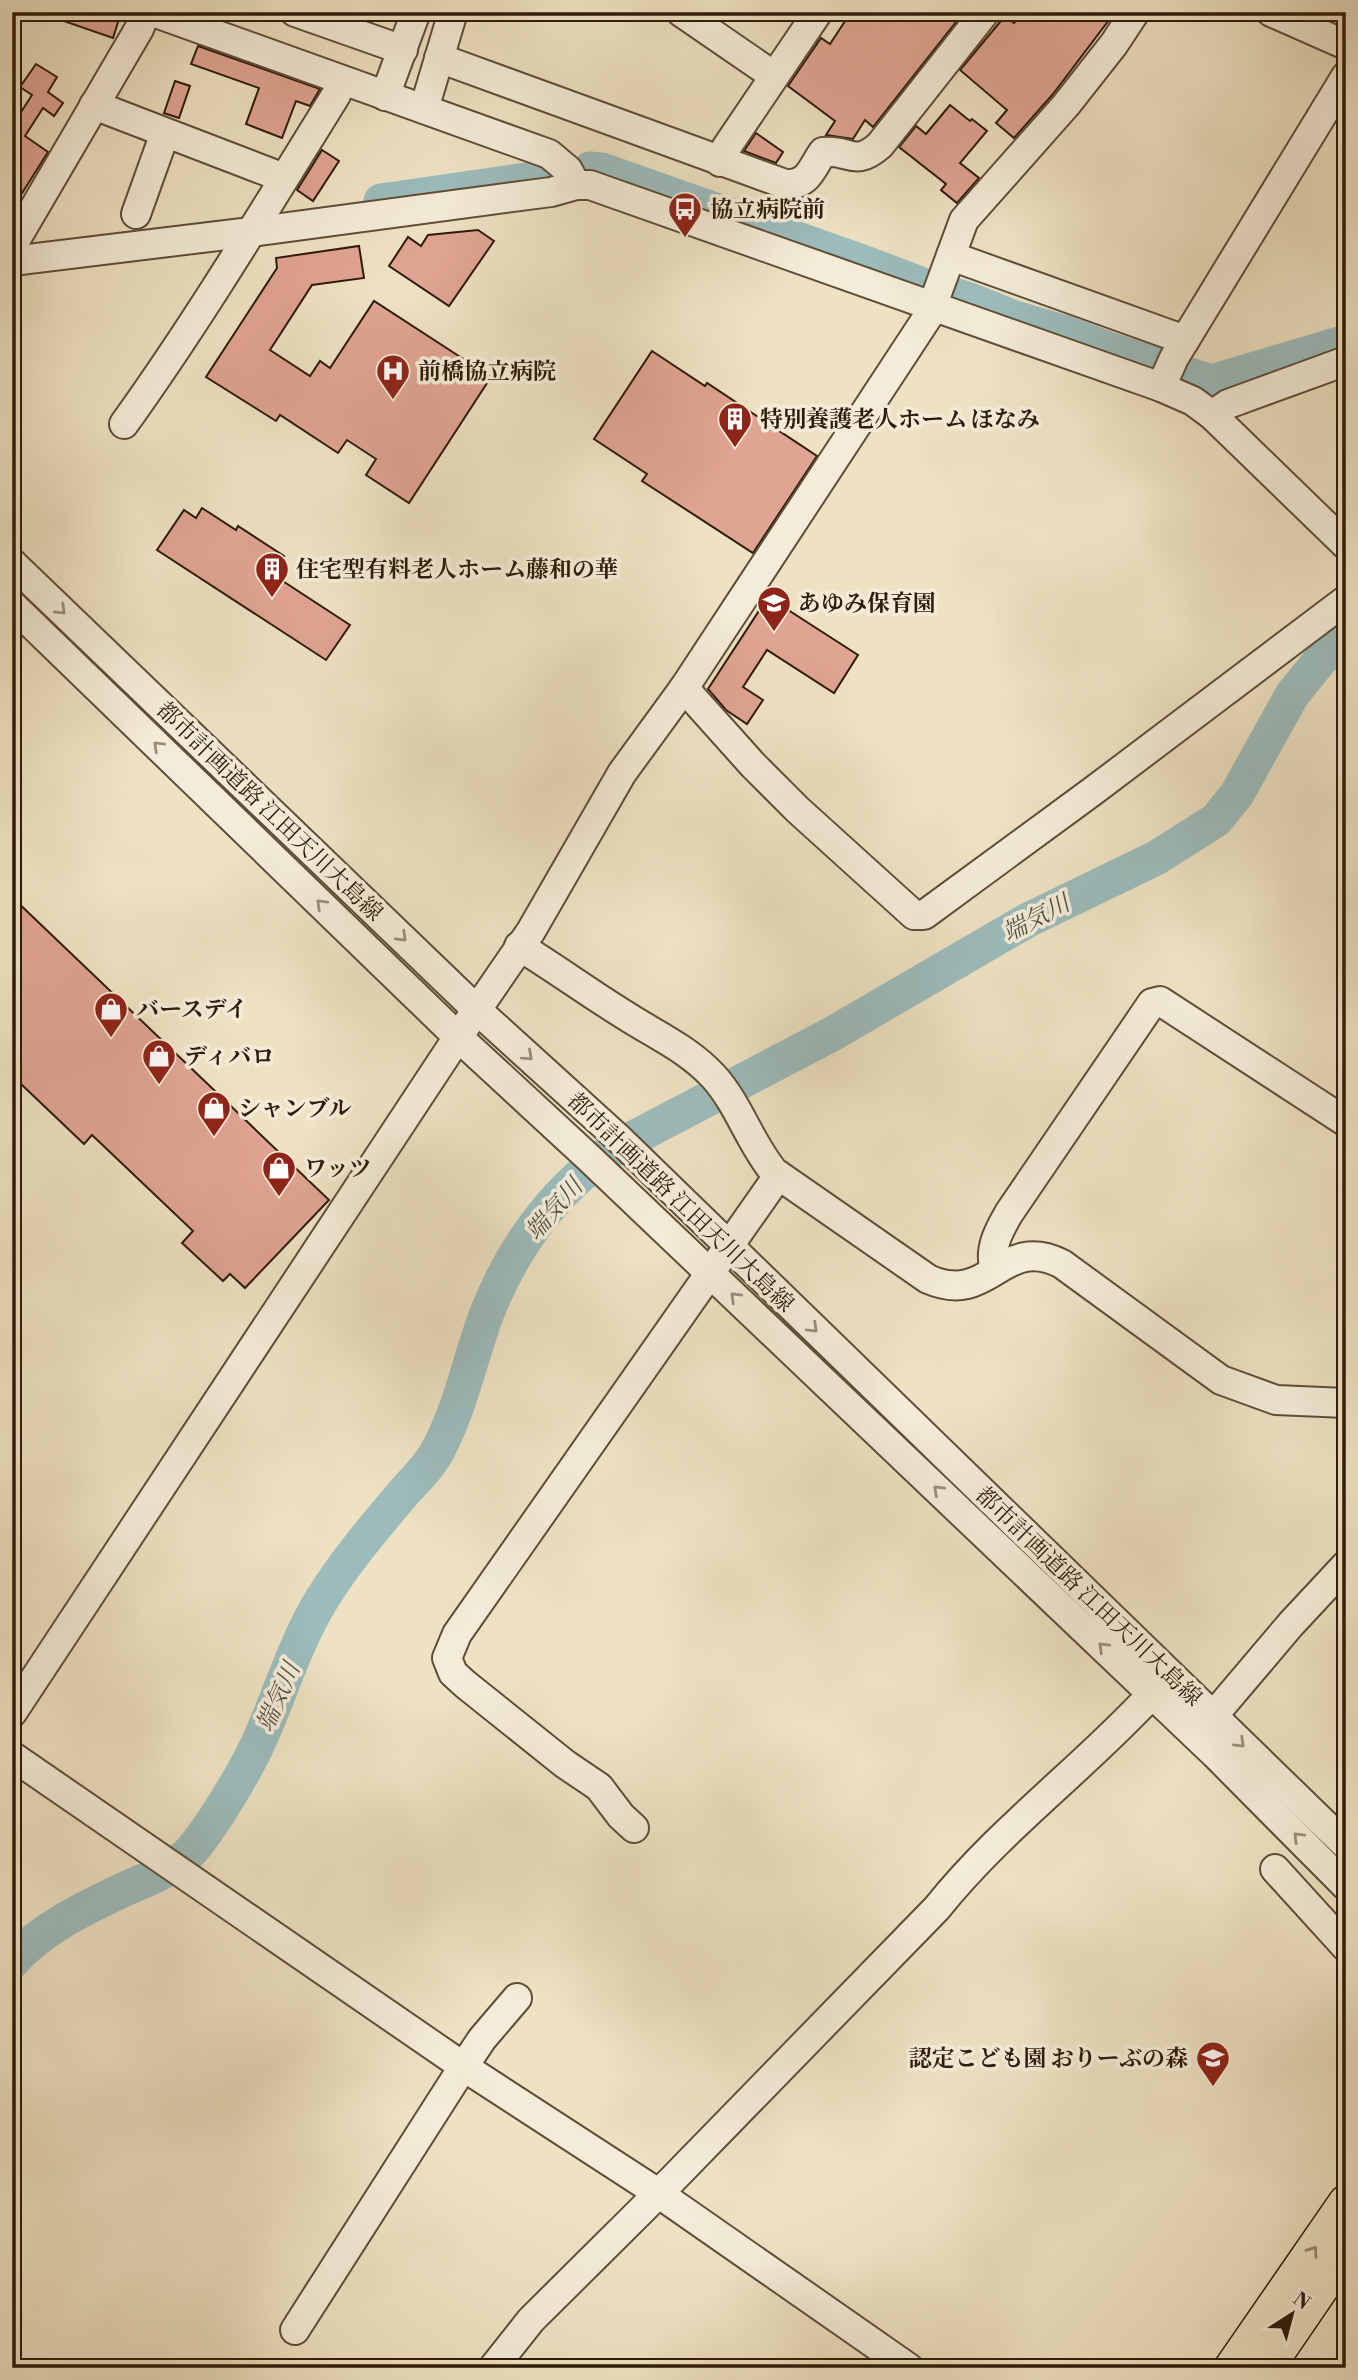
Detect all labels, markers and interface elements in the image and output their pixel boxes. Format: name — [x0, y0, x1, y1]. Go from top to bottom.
bus stop icon: 協立病院前 — [666, 190, 704, 239]
place label: 協立病院前 — [710, 196, 825, 224]
hospital icon: 前橋協立病院 — [374, 352, 412, 401]
place label: 前橋協立病院 — [418, 358, 556, 386]
building icon: 特別養護老人ホーム ほなみ — [716, 400, 754, 449]
place label: 特別養護老人ホーム ほなみ — [760, 406, 1040, 434]
building icon: 住宅型有料老人ホーム藤和の華 — [253, 550, 291, 599]
place label: 住宅型有料老人ホーム藤和の華 — [296, 556, 618, 584]
school or university icon: あゆみ保育園 — [755, 584, 793, 633]
place label: あゆみ保育園 — [798, 590, 936, 618]
one-way arrow — [53, 601, 66, 614]
street label: 都市計画道路 江田天川大島線 — [150, 696, 388, 927]
one-way arrow — [153, 741, 166, 754]
water label: 端気川 — [998, 887, 1078, 949]
one-way arrow — [316, 899, 329, 912]
one-way arrow — [394, 929, 407, 942]
shop icon: バースデイ — [92, 990, 130, 1039]
place label: バースデイ — [136, 996, 248, 1024]
shop icon: ディバロ — [140, 1037, 178, 1086]
place label: ディバロ — [184, 1043, 274, 1071]
one-way arrow — [520, 1048, 533, 1060]
street label: 都市計画道路 江田天川大島線 — [561, 1087, 799, 1318]
shop icon: シャンブル — [195, 1089, 233, 1138]
place label: シャンブル — [238, 1095, 352, 1123]
shop icon: ワッツ — [260, 1149, 298, 1198]
place label: ワッツ — [304, 1155, 372, 1183]
water label: 端気川 — [520, 1170, 592, 1247]
one-way arrow — [731, 1292, 744, 1305]
one-way arrow — [805, 1319, 818, 1332]
street label: 都市計画道路 江田天川大島線 — [969, 1481, 1207, 1712]
one-way arrow — [934, 1486, 947, 1499]
one-way arrow — [1098, 1643, 1111, 1656]
water label: 端気川 — [251, 1656, 308, 1736]
one-way arrow — [1232, 1735, 1245, 1748]
one-way arrow — [1293, 1833, 1306, 1846]
school or university icon: 認定こども園 おりーぶの森 — [1194, 2039, 1232, 2088]
place label: 認定こども園 おりーぶの森 — [909, 2045, 1188, 2073]
one-way arrow — [1305, 2246, 1317, 2259]
north arrow — [1256, 2278, 1326, 2348]
text: N — [1288, 2287, 1315, 2315]

